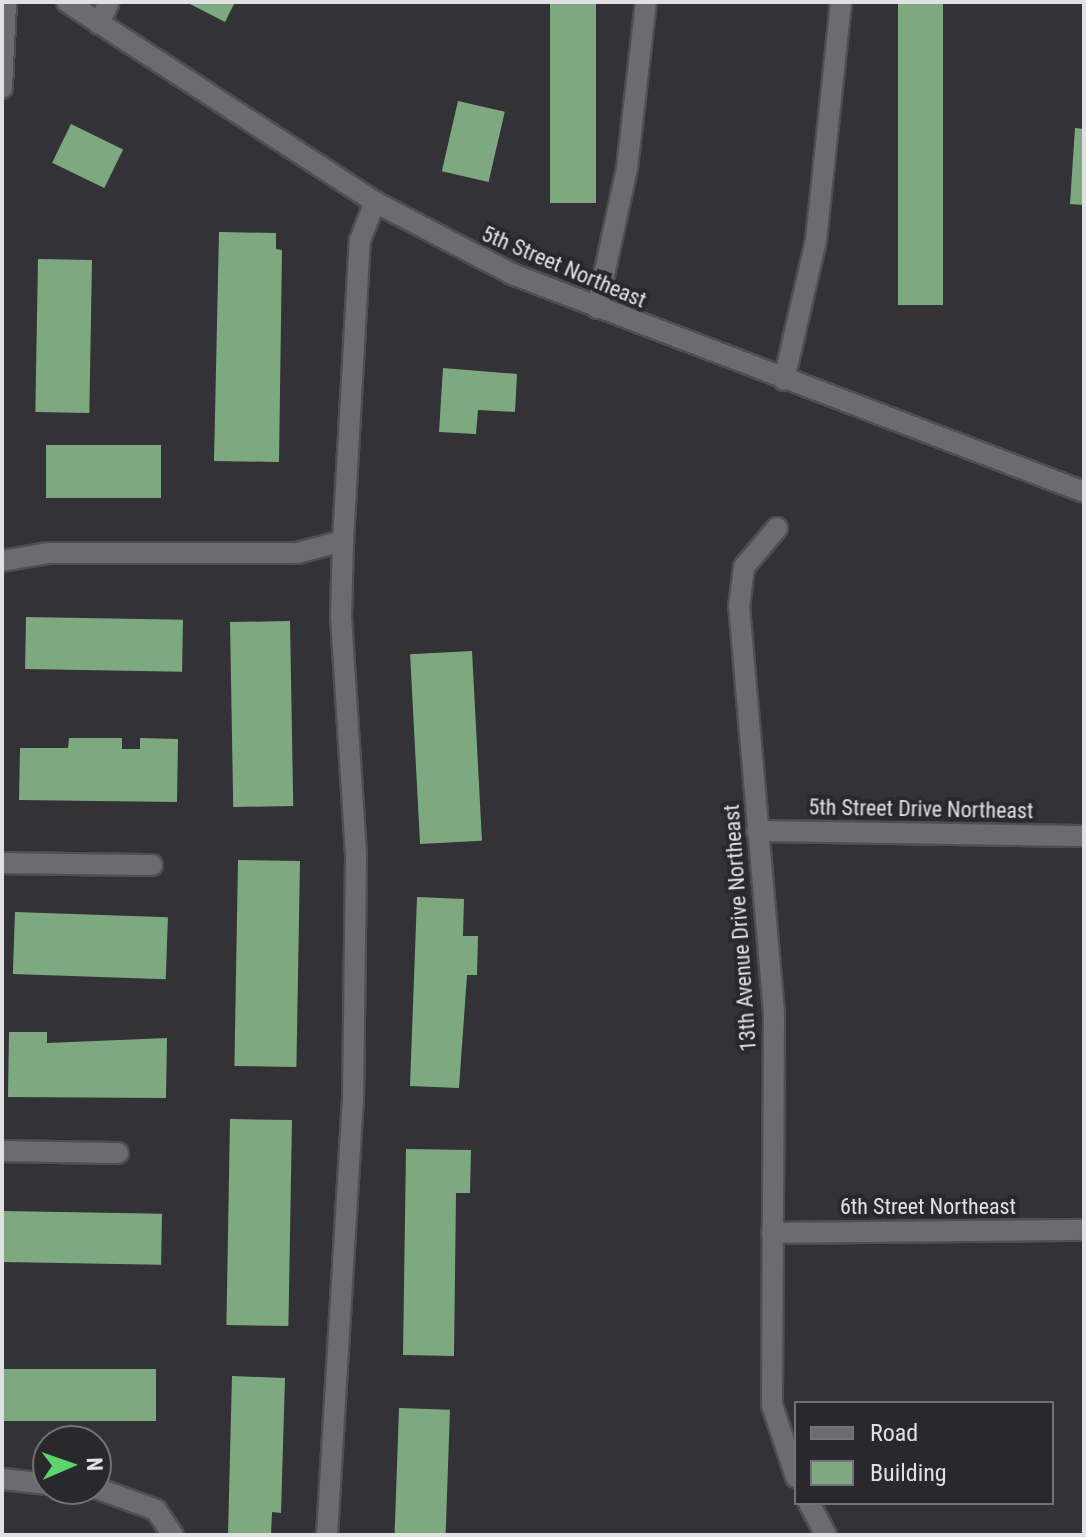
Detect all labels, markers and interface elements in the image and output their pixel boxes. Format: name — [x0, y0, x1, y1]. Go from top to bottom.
street label: 5th Street Northeast — [478, 220, 650, 314]
street label: 5th Street Drive Northeast — [808, 794, 1034, 824]
street label: 13th Avenue Drive Northeast — [718, 804, 762, 1052]
street label: 6th Street Northeast — [840, 1194, 1016, 1220]
legend — [794, 1401, 1054, 1505]
text: Road — [870, 1419, 918, 1447]
north arrow — [32, 1425, 112, 1505]
text: N — [82, 1457, 107, 1471]
text: Building — [870, 1459, 947, 1487]

